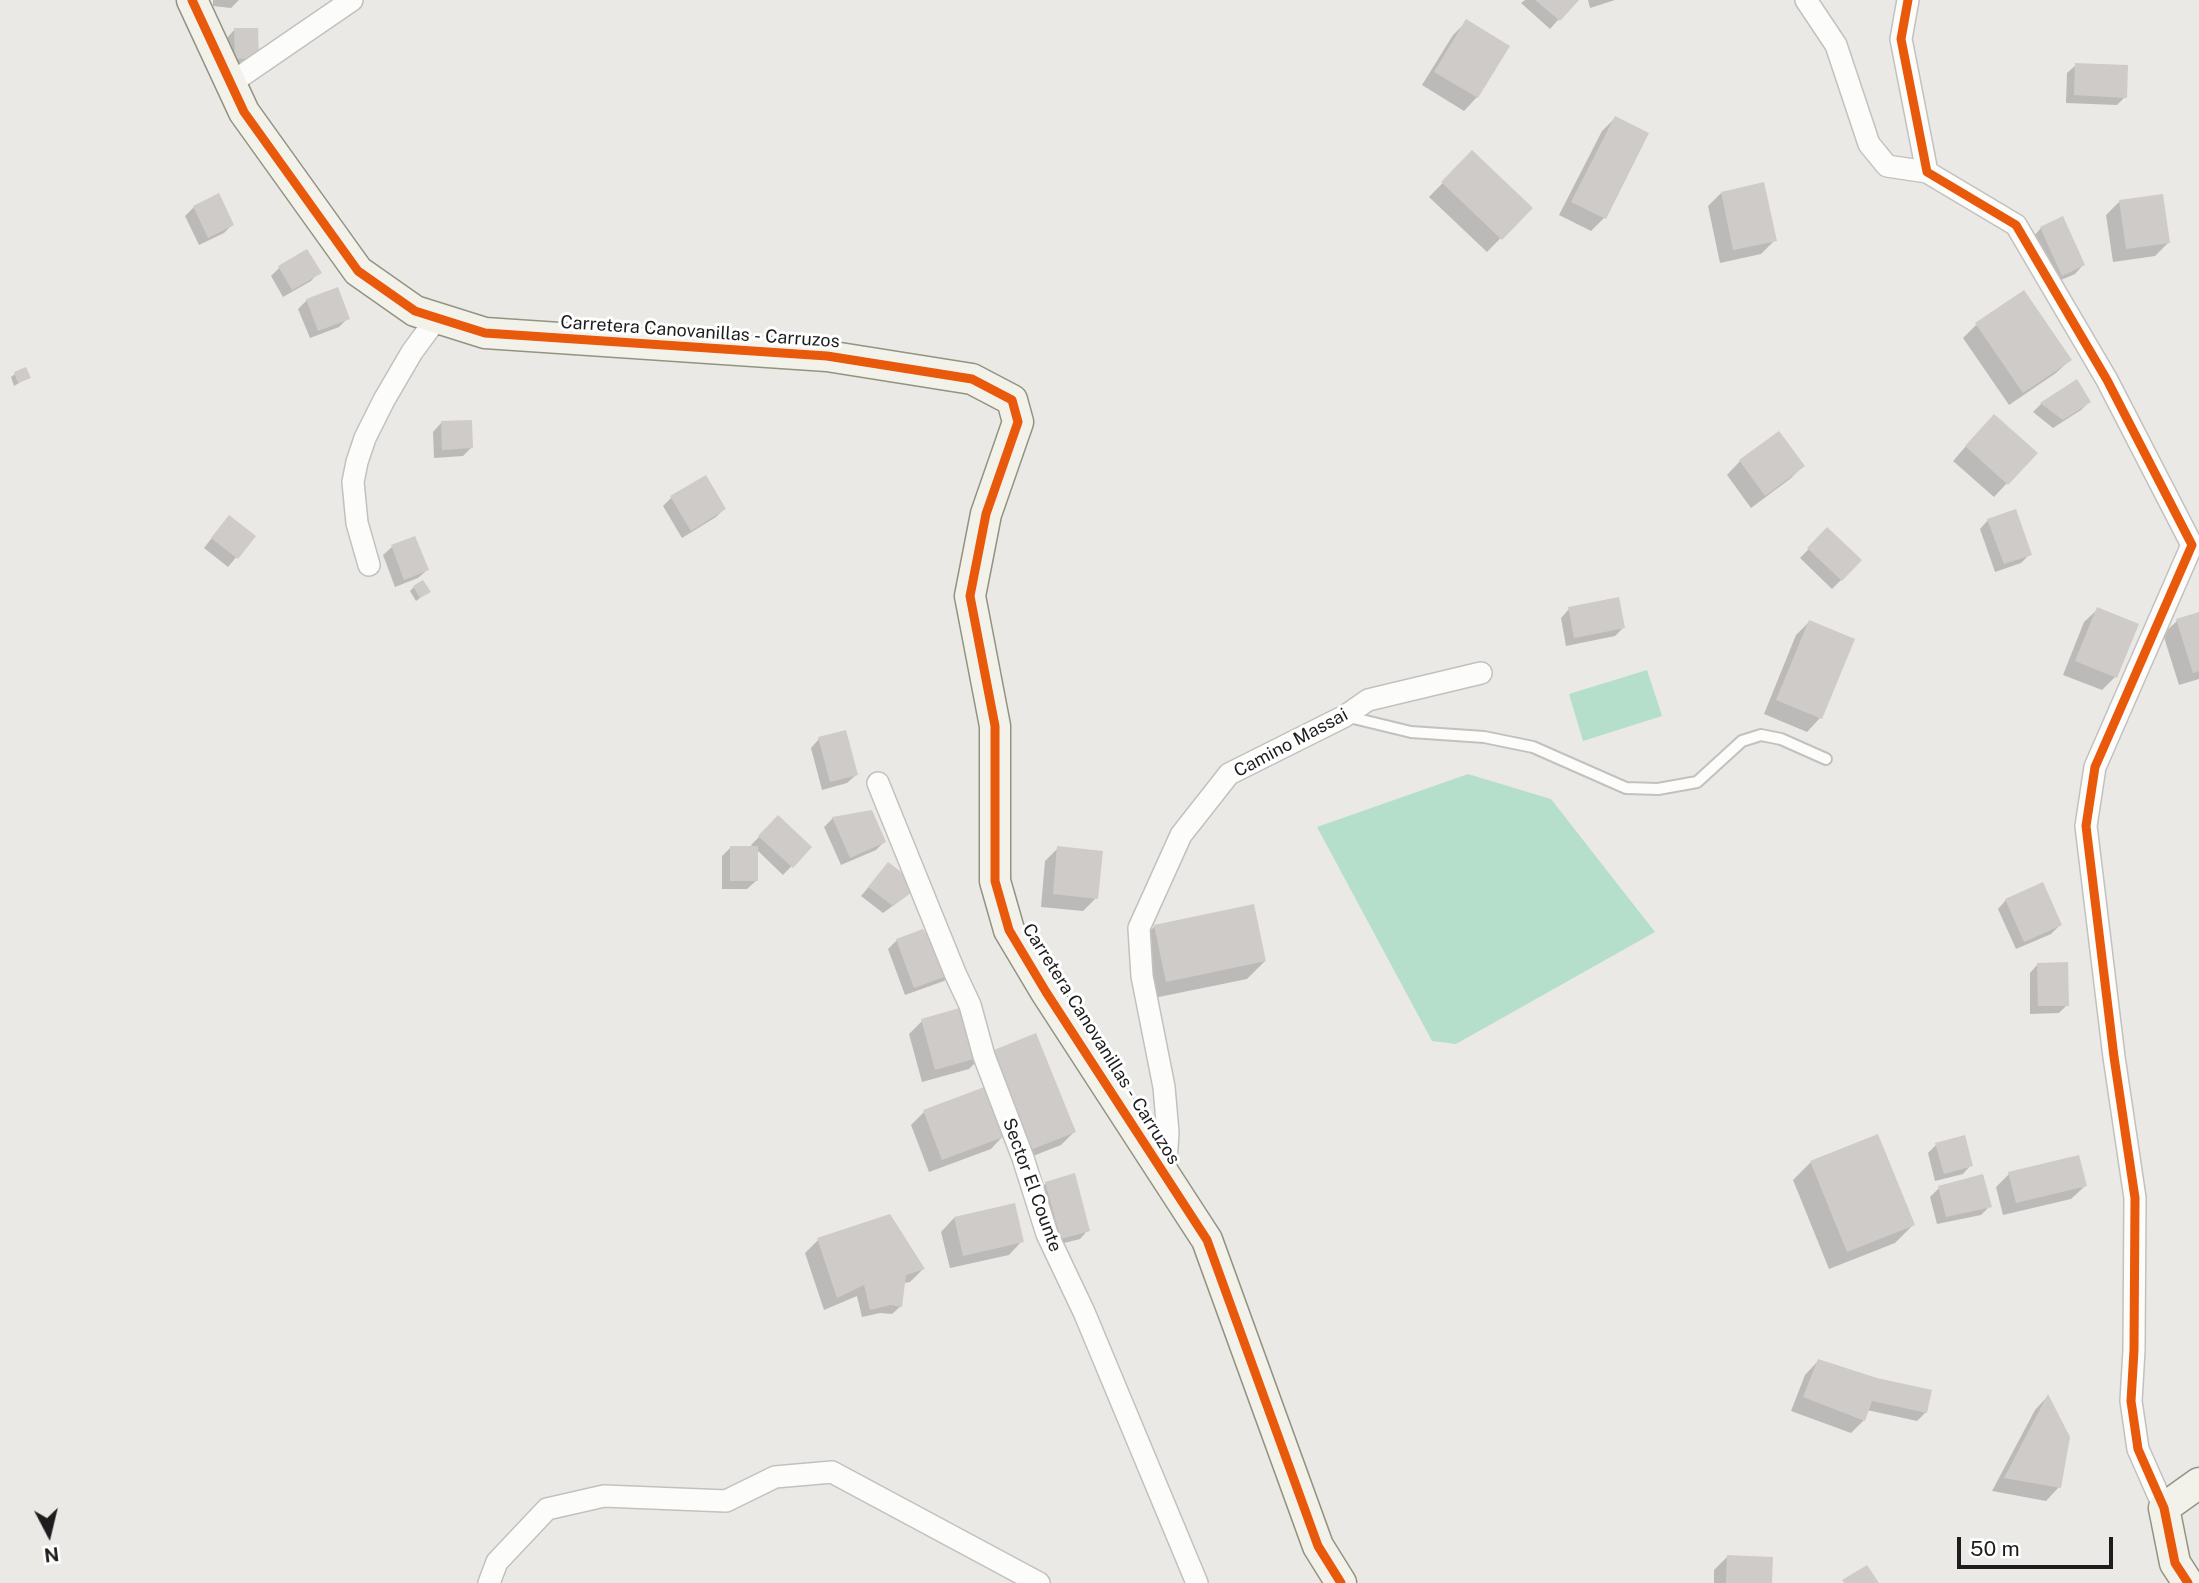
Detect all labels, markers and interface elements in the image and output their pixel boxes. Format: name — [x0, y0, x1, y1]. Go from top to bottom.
street label: Carretera Canovanillas - Carruzos — [560, 311, 840, 353]
street label: Camino Massai — [1230, 704, 1352, 782]
street label: Carretera Canovanillas - Carruzos — [1018, 920, 1184, 1168]
street label: Sector El Counte — [998, 1115, 1066, 1255]
north arrow — [14, 1499, 84, 1569]
scale bar — [1961, 1524, 2117, 1568]
text: 50 m — [1970, 1536, 2020, 1561]
text: N — [43, 1543, 60, 1567]

